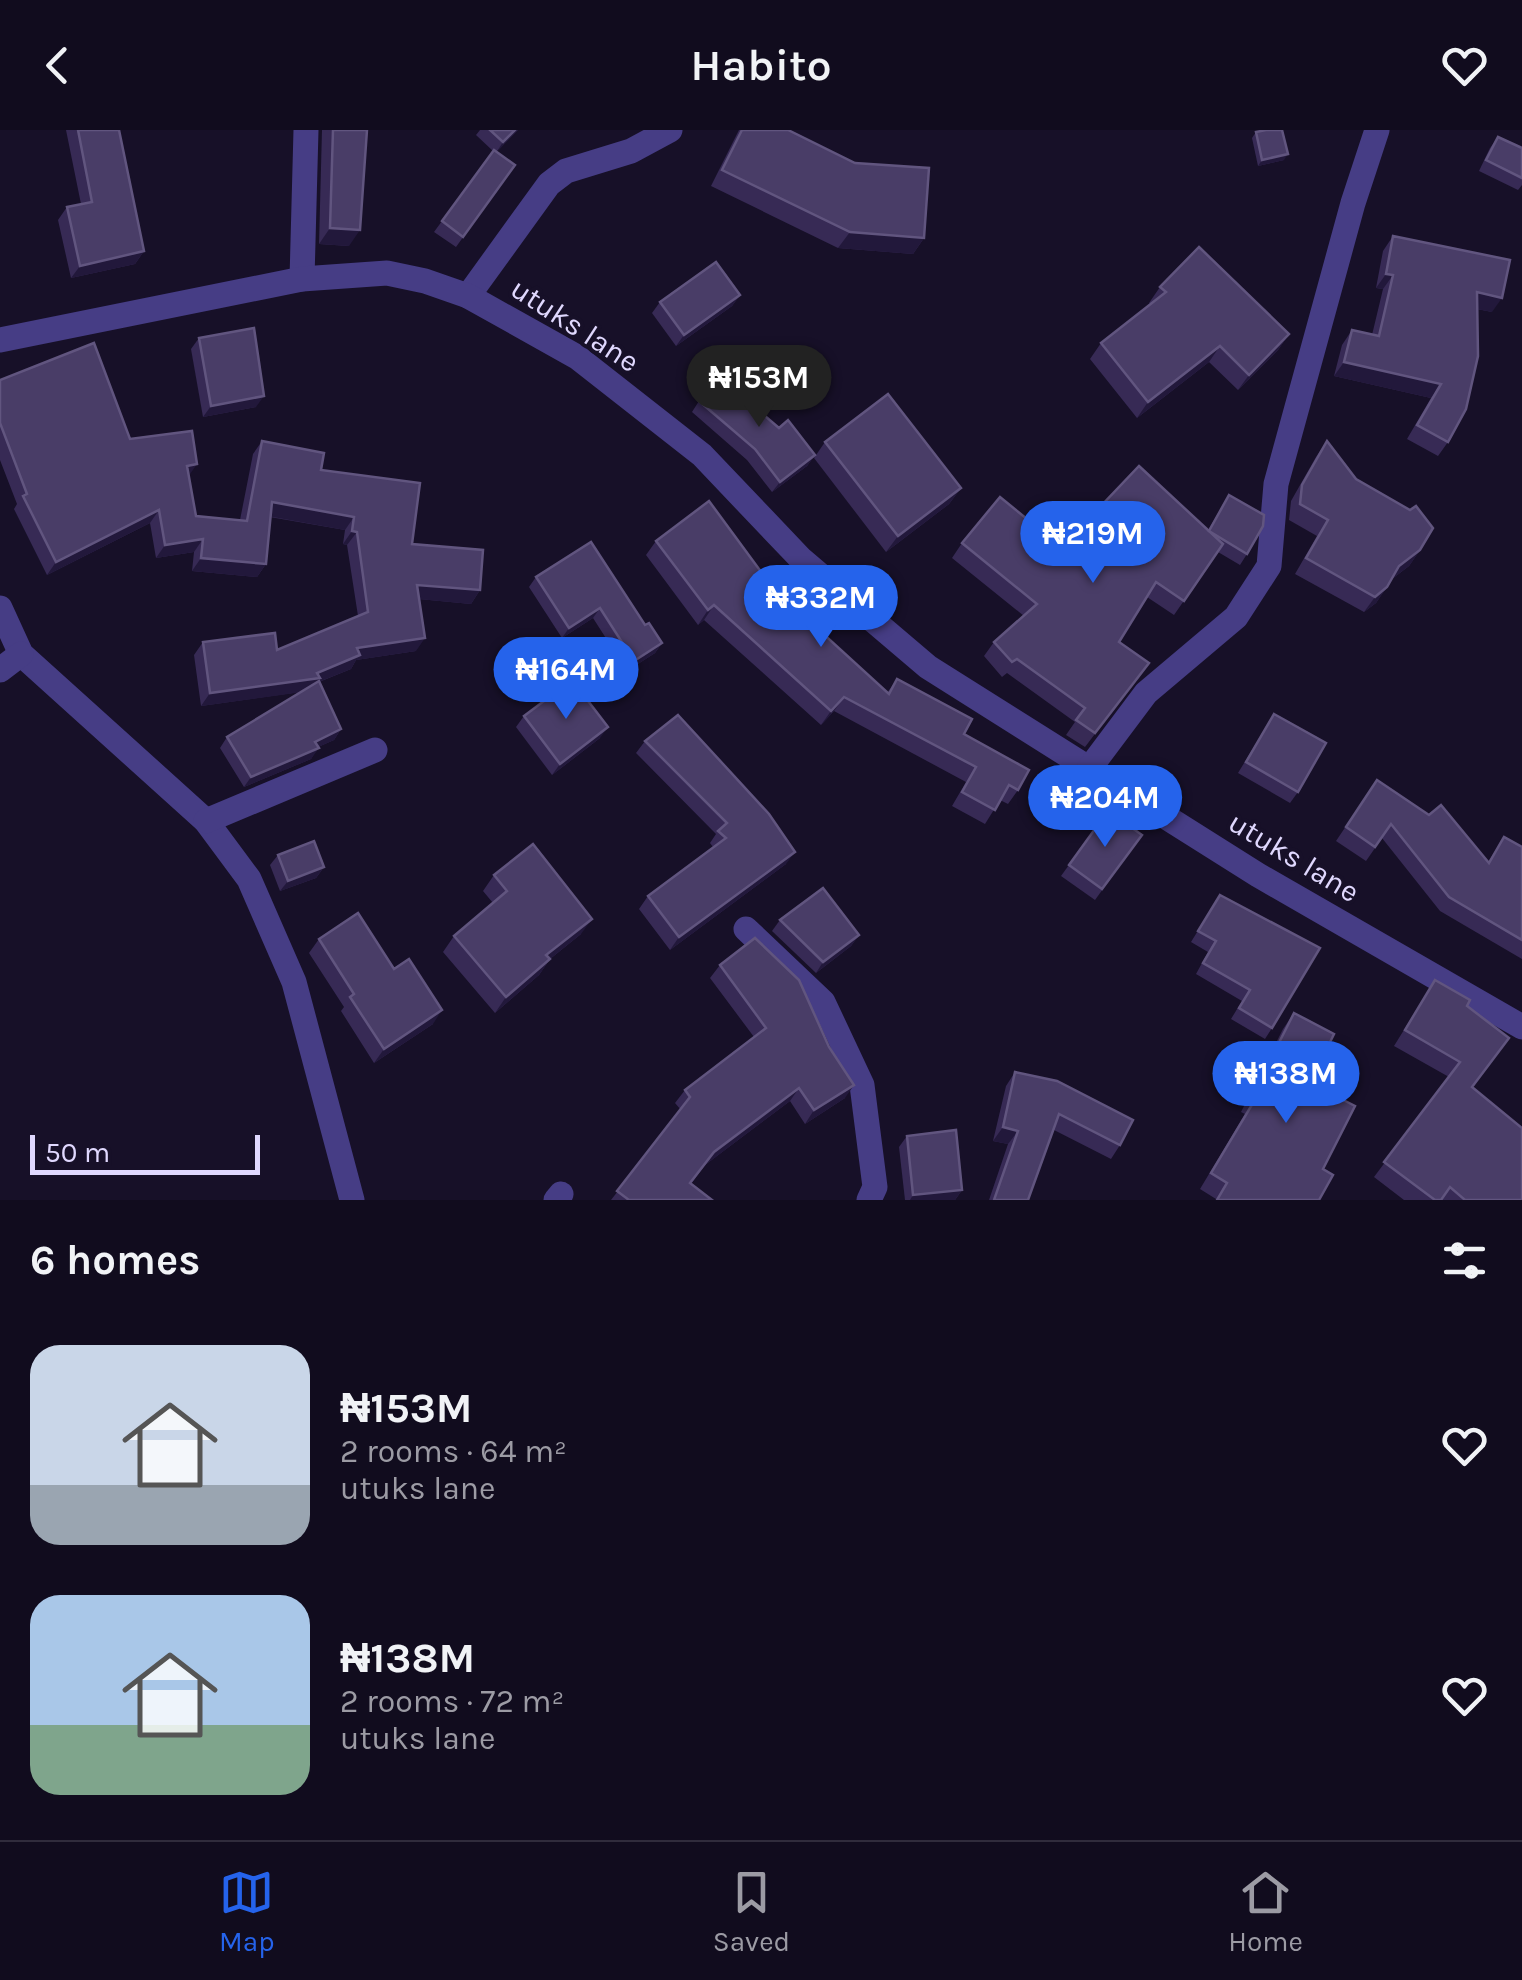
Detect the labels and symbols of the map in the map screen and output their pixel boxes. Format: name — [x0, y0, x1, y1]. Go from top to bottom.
street label: utuks lane — [504, 270, 646, 380]
pin: ₦153M — [689, 345, 829, 430]
pin: ₦219M — [1023, 501, 1163, 586]
pin: ₦332M — [751, 565, 891, 650]
pin: ₦164M — [496, 637, 636, 722]
pin: ₦204M — [1035, 765, 1175, 850]
street label: utuks lane — [1222, 804, 1366, 910]
pin: ₦138M — [1216, 1041, 1356, 1126]
scale bar — [30, 1130, 260, 1174]

